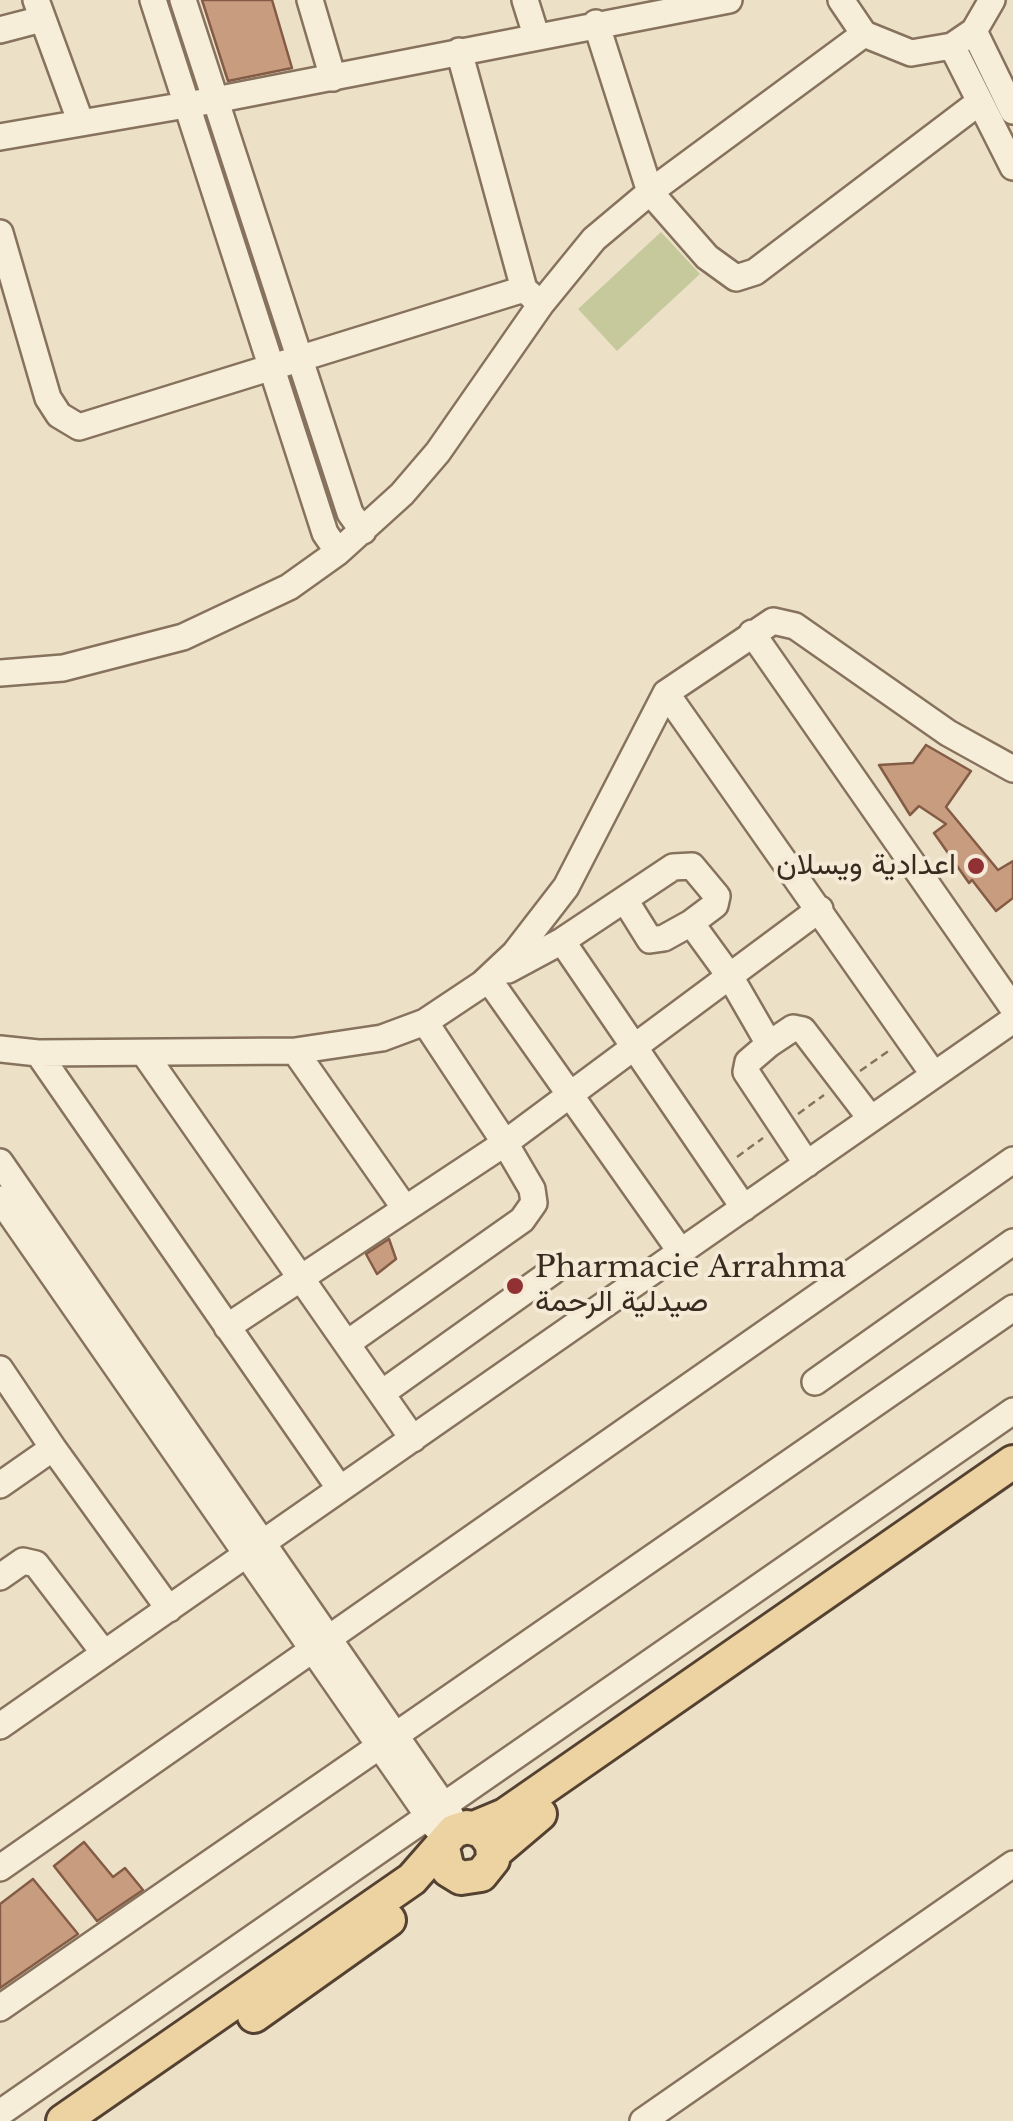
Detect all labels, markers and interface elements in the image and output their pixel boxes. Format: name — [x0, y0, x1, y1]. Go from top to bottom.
place label: اعدادية ويسلان — [776, 848, 956, 884]
marker: اعدادية ويسلان — [965, 855, 987, 877]
place label: Pharmacie Arrahma صيدلية الرحمة — [535, 1251, 846, 1322]
marker: Pharmacie Arrahma صيدلية الرحمة — [504, 1275, 526, 1297]

